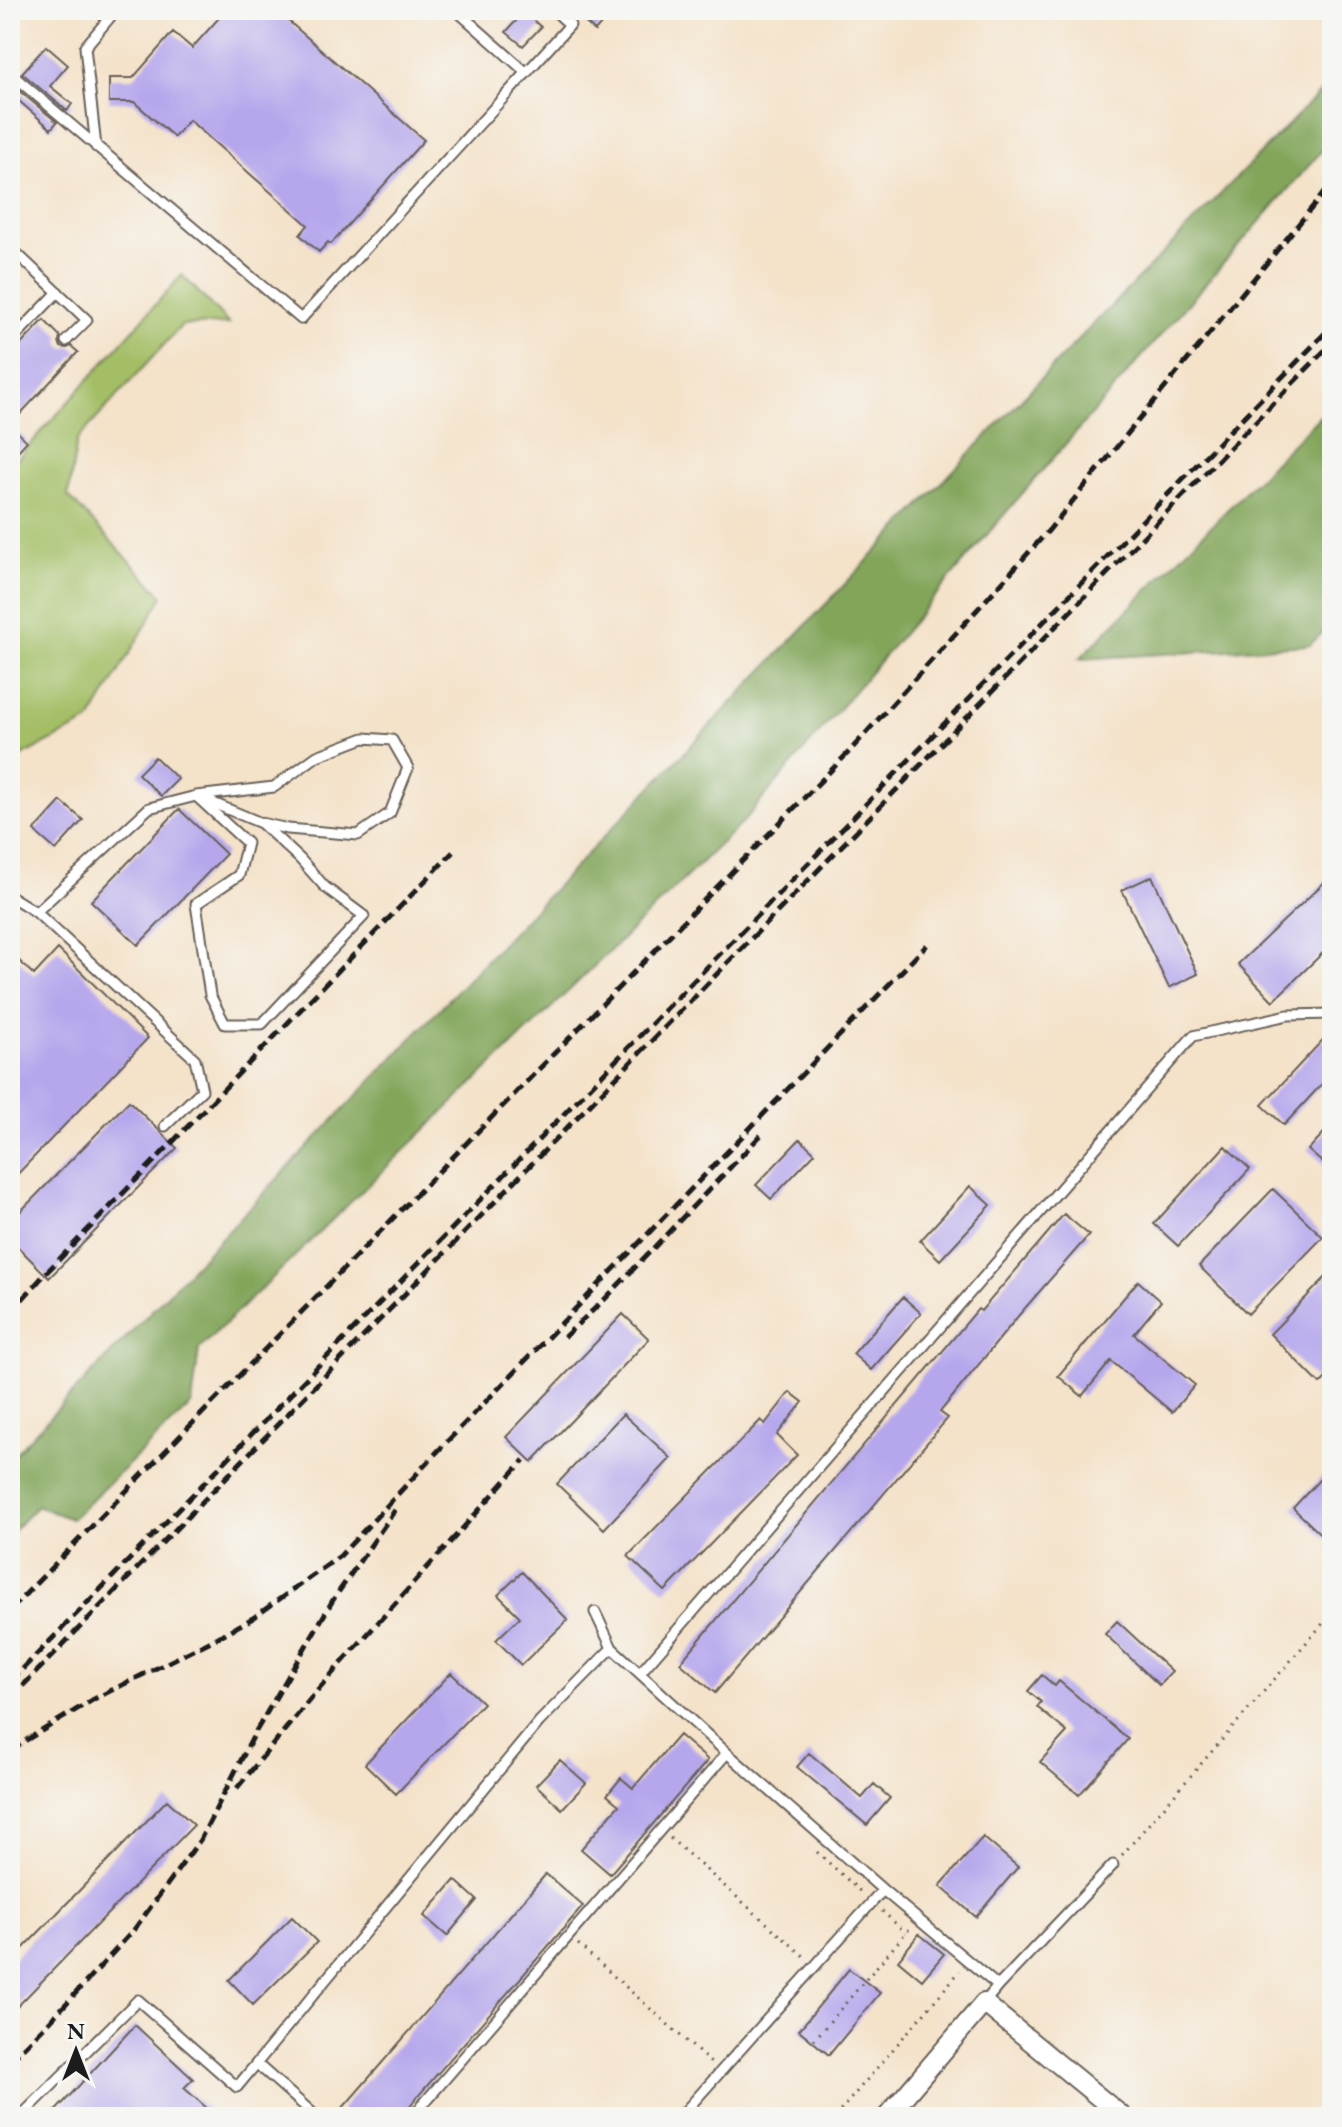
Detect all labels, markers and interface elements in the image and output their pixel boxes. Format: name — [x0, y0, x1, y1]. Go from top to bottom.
north arrow — [36, 2011, 116, 2091]
text: N — [67, 2017, 85, 2046]

